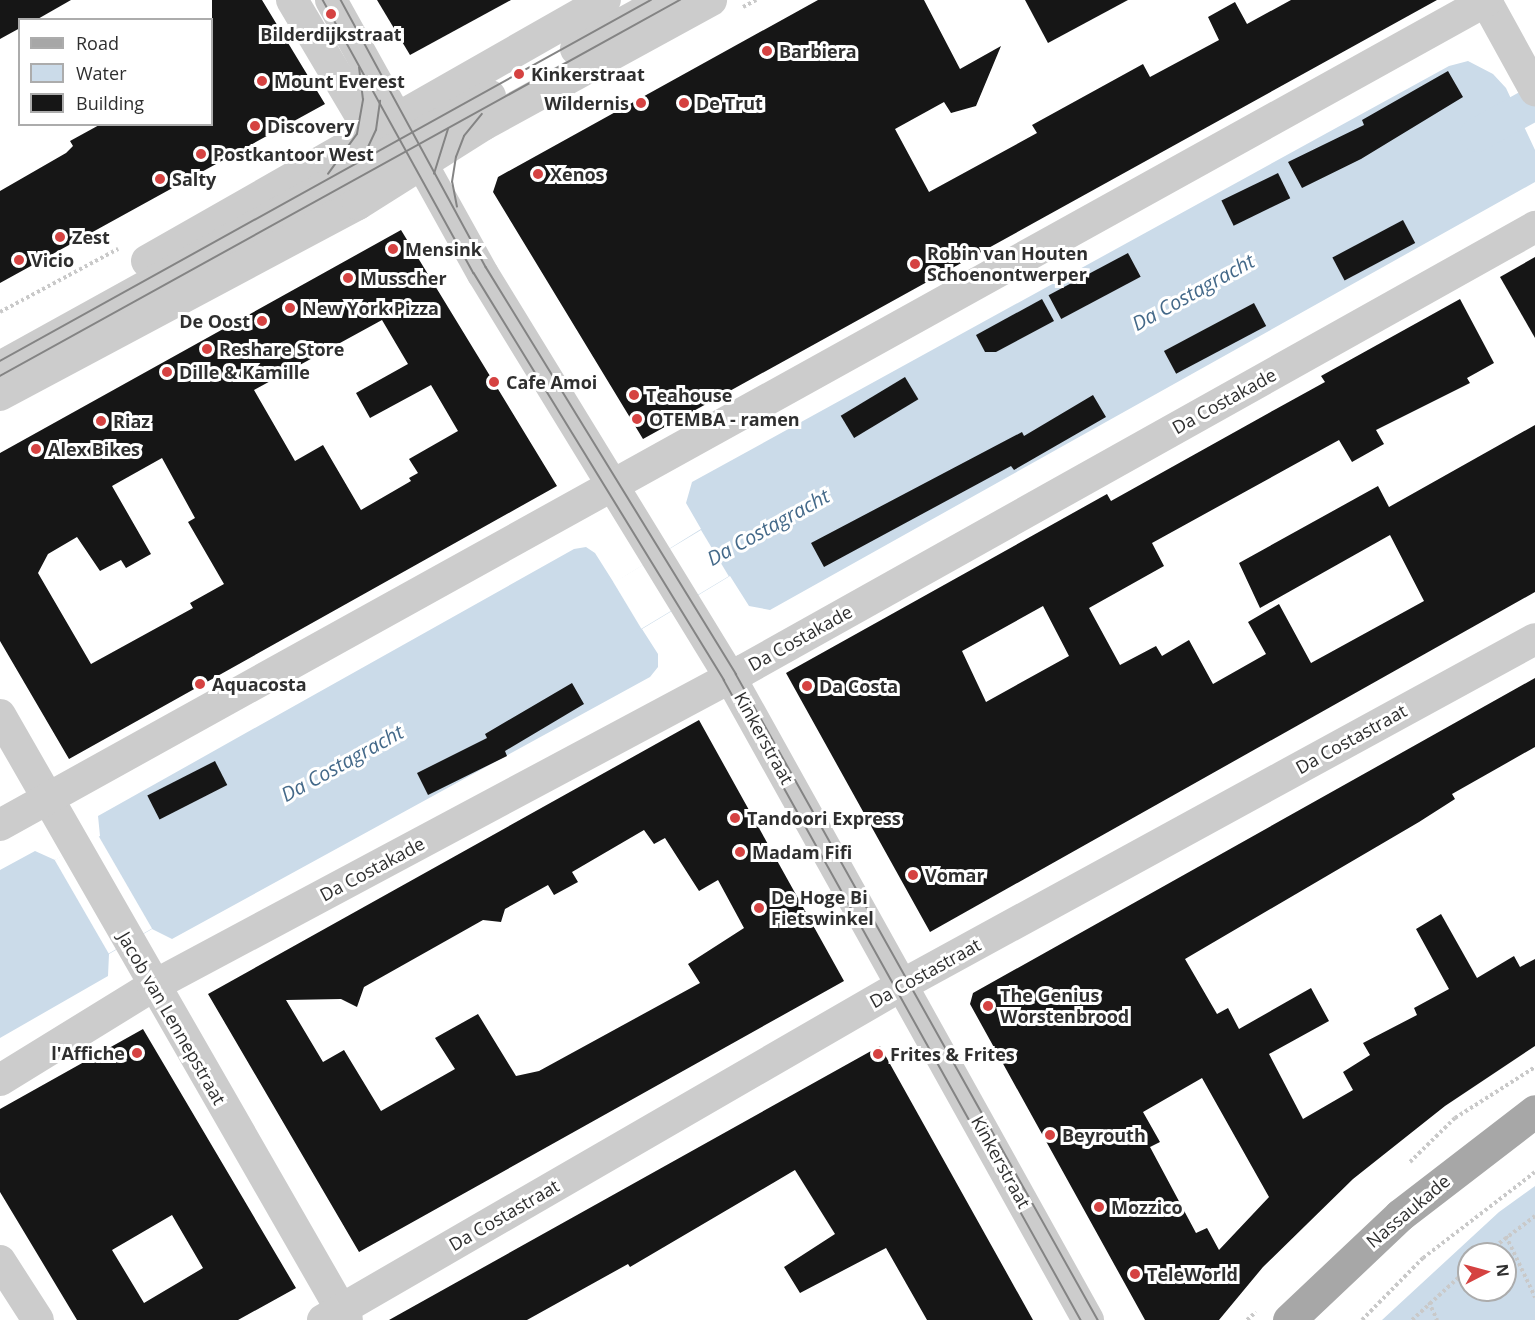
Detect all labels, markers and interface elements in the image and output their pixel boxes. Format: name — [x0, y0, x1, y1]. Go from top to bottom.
marker: Bilderdijkstraat — [324, 7, 338, 21]
legend — [18, 18, 213, 126]
place label: Bilderdijkstraat — [260, 23, 402, 45]
text: Road — [76, 31, 119, 55]
place label: Barbiera — [779, 40, 857, 62]
marker: Barbiera — [760, 44, 774, 58]
text: Water — [76, 61, 127, 85]
place label: Kinkerstraat — [531, 63, 645, 85]
marker: Kinkerstraat — [512, 67, 526, 81]
place label: Mount Everest — [274, 70, 405, 92]
marker: Mount Everest — [255, 74, 269, 88]
text: Building — [76, 91, 144, 115]
place label: Wildernis — [544, 92, 629, 114]
place label: De Trut — [696, 92, 763, 114]
marker: Wildernis — [634, 96, 648, 110]
marker: De Trut — [677, 96, 691, 110]
place label: Discovery — [267, 115, 354, 137]
marker: Discovery — [248, 119, 262, 133]
place label: Postkantoor West — [213, 143, 374, 165]
marker: Postkantoor West — [194, 147, 208, 161]
place label: Xenos — [550, 163, 605, 185]
marker: Xenos — [531, 167, 545, 181]
place label: Salty — [172, 168, 216, 190]
marker: Salty — [153, 172, 167, 186]
place label: Zest — [72, 226, 110, 248]
marker: Zest — [53, 230, 67, 244]
place label: Mensink — [405, 238, 482, 260]
marker: Mensink — [386, 242, 400, 256]
place label: Robin van Houten Schoenontwerper — [927, 243, 1088, 286]
water label: Da Costagracht — [1128, 248, 1258, 336]
place label: Vicio — [31, 249, 74, 271]
marker: Vicio — [12, 253, 26, 267]
marker: Robin van Houten Schoenontwerper — [908, 257, 922, 271]
place label: Musscher — [360, 267, 447, 289]
marker: Musscher — [341, 271, 355, 285]
place label: New York Pizza — [302, 297, 439, 319]
marker: New York Pizza — [283, 301, 297, 315]
place label: De Oost — [179, 310, 250, 332]
marker: De Oost — [255, 314, 269, 328]
place label: Reshare Store — [219, 338, 344, 360]
marker: Reshare Store — [200, 342, 214, 356]
place label: Dille & Kamille — [179, 361, 310, 383]
street label: Da Costakade — [1168, 364, 1280, 438]
marker: Dille & Kamille — [160, 365, 174, 379]
place label: Cafe Amoi — [506, 371, 597, 393]
marker: Cafe Amoi — [487, 375, 501, 389]
place label: Teahouse — [646, 384, 732, 406]
marker: Teahouse — [627, 388, 641, 402]
place label: OTEMBA - ramen — [649, 408, 800, 430]
place label: Riaz — [113, 410, 150, 432]
marker: OTEMBA - ramen — [630, 412, 644, 426]
marker: Riaz — [94, 414, 108, 428]
place label: Alex Bikes — [48, 438, 140, 460]
marker: Alex Bikes — [29, 442, 43, 456]
water label: Da Costagracht — [703, 483, 833, 571]
street label: Da Costakade — [744, 601, 856, 675]
place label: Aquacosta — [212, 673, 307, 695]
place label: Da Costa — [819, 675, 898, 697]
marker: Aquacosta — [193, 677, 207, 691]
marker: Da Costa — [800, 679, 814, 693]
street label: Kinkerstraat — [730, 688, 798, 788]
street label: Da Costastraat — [1292, 700, 1410, 778]
water label: Da Costagracht — [277, 719, 407, 807]
place label: Tandoori Express — [747, 807, 901, 829]
marker: Tandoori Express — [728, 811, 742, 825]
street label: Da Costakade — [316, 832, 428, 906]
place label: Madam Fifi — [752, 841, 852, 863]
marker: Madam Fifi — [733, 845, 747, 859]
place label: Vomar — [925, 864, 985, 886]
marker: Vomar — [906, 868, 920, 882]
place label: De Hoge Bi Fietswinkel — [771, 887, 874, 930]
marker: De Hoge Bi Fietswinkel — [752, 901, 766, 915]
street label: Jacob van Lennepstraat — [114, 928, 230, 1108]
street label: Da Costastraat — [866, 934, 984, 1012]
place label: The Genius Worstenbrood — [1000, 985, 1129, 1028]
marker: The Genius Worstenbrood — [981, 999, 995, 1013]
place label: l'Affiche — [51, 1042, 125, 1064]
place label: Frites & Frites — [890, 1043, 1015, 1065]
marker: l'Affiche — [130, 1046, 144, 1060]
marker: Frites & Frites — [871, 1047, 885, 1061]
street label: Kinkerstraat — [967, 1112, 1035, 1212]
place label: Beyrouth — [1062, 1124, 1146, 1146]
marker: Beyrouth — [1043, 1128, 1057, 1142]
street label: Nassaukade — [1362, 1170, 1454, 1252]
street label: Da Costastraat — [445, 1175, 563, 1255]
place label: Mozzico — [1111, 1196, 1183, 1218]
marker: Mozzico — [1092, 1200, 1106, 1214]
north arrow — [1457, 1242, 1517, 1302]
place label: TeleWorld — [1147, 1263, 1238, 1285]
text: N — [1491, 1263, 1515, 1278]
marker: TeleWorld — [1128, 1267, 1142, 1281]

